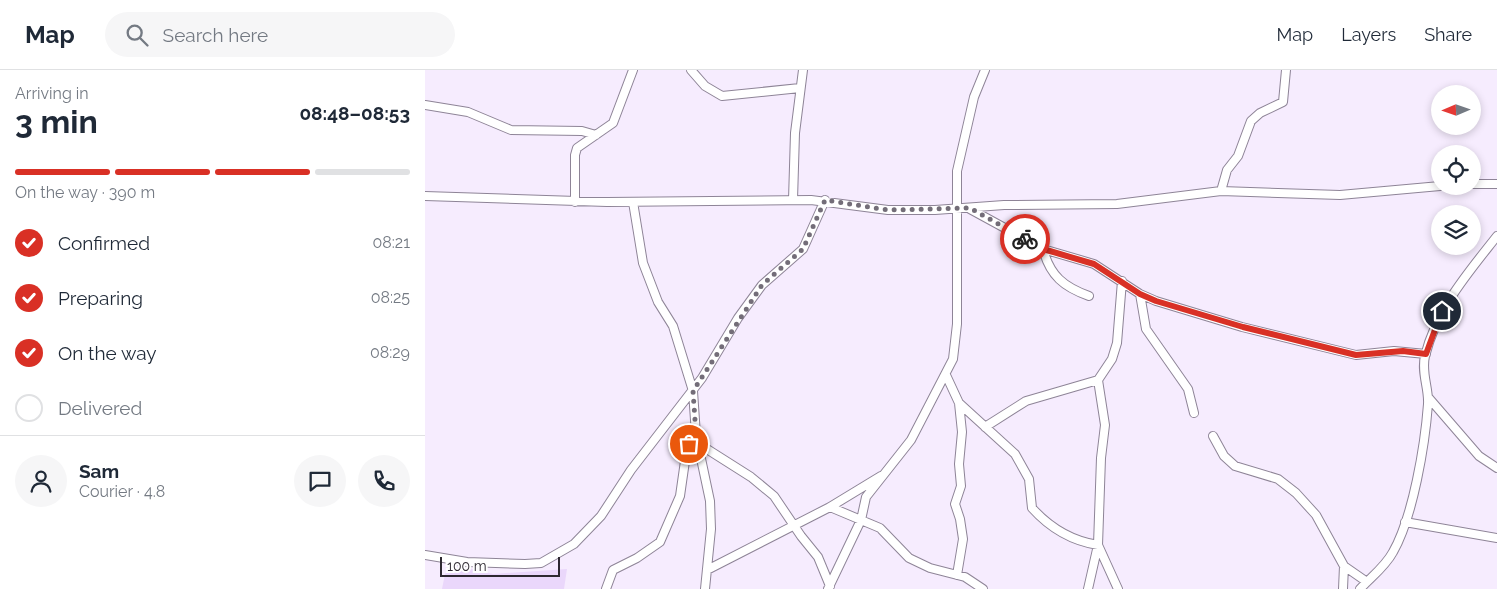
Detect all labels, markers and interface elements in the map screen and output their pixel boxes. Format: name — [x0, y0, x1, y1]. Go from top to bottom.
search box — [105, 12, 455, 57]
text: Map — [25, 20, 75, 49]
icon: search — [123, 21, 151, 49]
text: Search here — [163, 24, 268, 46]
text: Map — [1277, 24, 1313, 45]
text: Layers — [1341, 24, 1396, 45]
text: Share — [1424, 24, 1472, 45]
text: Arriving in — [15, 84, 89, 103]
north arrow — [1431, 85, 1481, 135]
map controls — [1431, 85, 1481, 255]
text: 08:48–08:53 — [299, 102, 410, 124]
text: 3 min — [15, 103, 98, 140]
button: locate — [1431, 145, 1481, 195]
text: On the way · 390 m — [15, 183, 155, 202]
button: layers — [1431, 205, 1481, 255]
courier — [1000, 214, 1050, 264]
icon: bike — [1011, 225, 1039, 253]
icon: check — [15, 229, 43, 257]
text: Confirmed — [58, 232, 150, 254]
text: 08:21 — [373, 233, 410, 252]
icon: check — [15, 284, 43, 312]
text: Preparing — [58, 287, 143, 309]
text: 08:25 — [371, 288, 410, 307]
pin — [1421, 290, 1463, 332]
icon: home — [1428, 297, 1456, 325]
icon: check — [15, 339, 43, 367]
text: On the way — [58, 342, 157, 364]
text: 08:29 — [370, 343, 410, 362]
text: Delivered — [58, 397, 142, 419]
pin — [668, 423, 710, 465]
icon: bag — [675, 430, 703, 458]
button: person — [15, 455, 67, 507]
button: chat — [294, 455, 346, 507]
button: phone — [358, 455, 410, 507]
text: Sam — [79, 460, 119, 482]
text: Courier · 4.8 — [79, 482, 165, 501]
scale bar — [440, 554, 560, 577]
text: 100 m — [447, 558, 487, 574]

